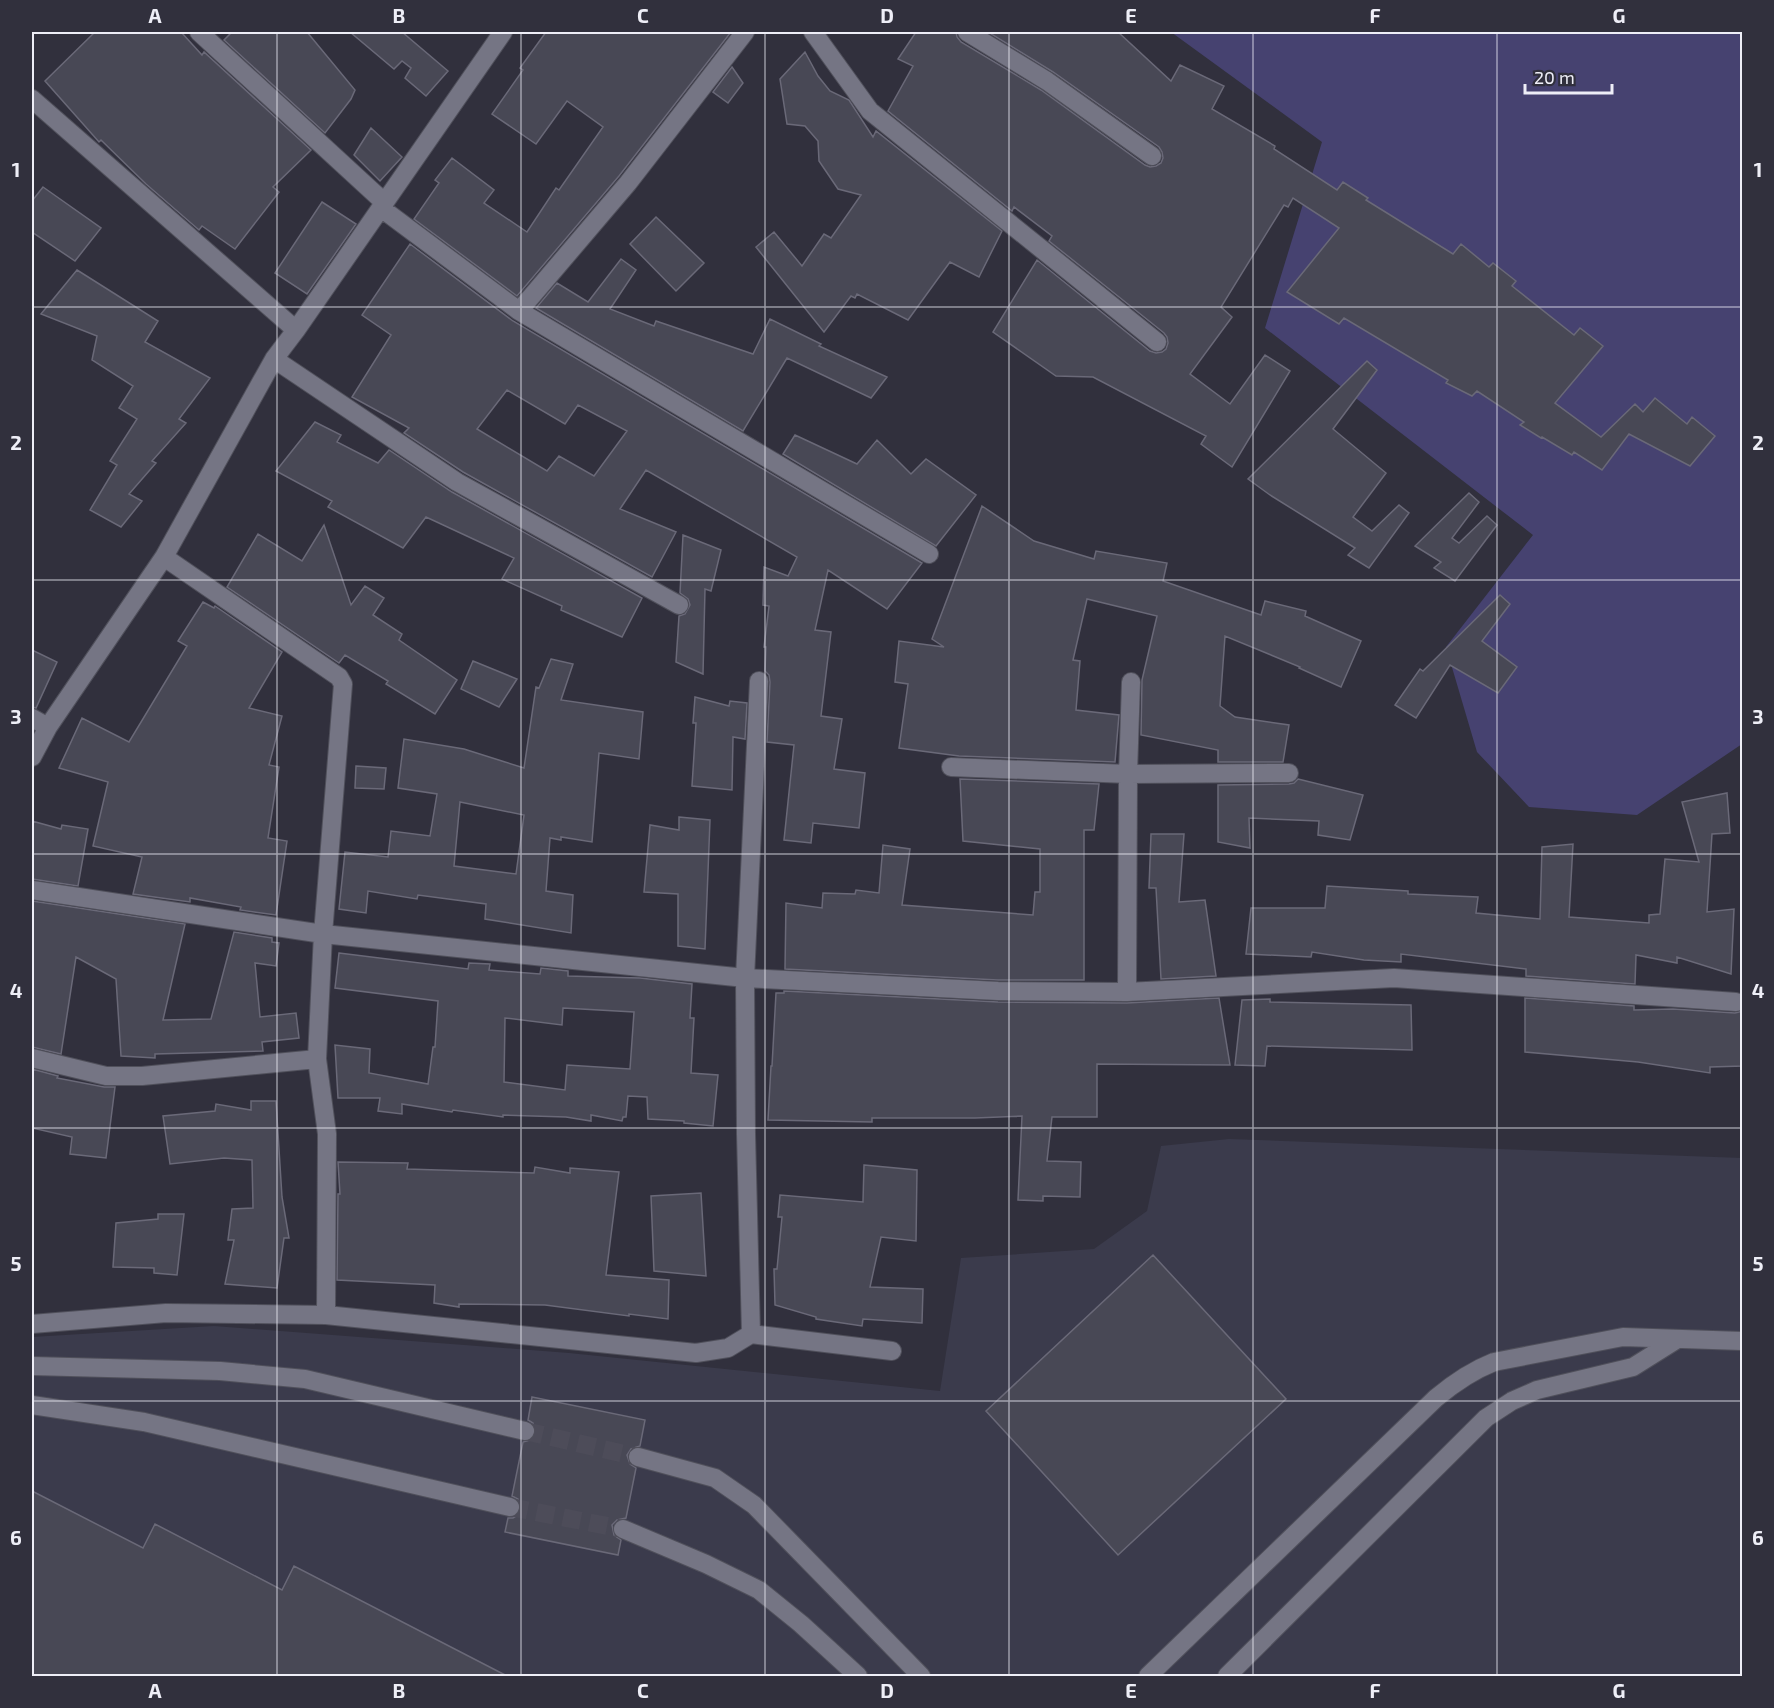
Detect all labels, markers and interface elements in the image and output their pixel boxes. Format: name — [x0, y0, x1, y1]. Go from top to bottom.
text: A — [148, 3, 162, 27]
text: B — [393, 3, 405, 27]
text: C — [637, 3, 649, 27]
text: D — [880, 3, 894, 27]
text: E — [1125, 3, 1137, 27]
text: F — [1369, 3, 1381, 27]
text: G — [1613, 3, 1625, 27]
scale bar — [1525, 57, 1612, 95]
text: 20 m — [1534, 66, 1575, 88]
text: 1 — [12, 157, 20, 181]
text: 1 — [1754, 157, 1762, 181]
text: 2 — [10, 430, 22, 454]
text: 2 — [1752, 430, 1764, 454]
text: 3 — [10, 704, 22, 728]
text: 3 — [1752, 704, 1764, 728]
text: 4 — [10, 978, 23, 1002]
text: 4 — [1752, 978, 1765, 1002]
text: 5 — [10, 1251, 22, 1275]
text: 5 — [1752, 1251, 1764, 1275]
text: 6 — [10, 1525, 22, 1549]
text: 6 — [1752, 1525, 1764, 1549]
text: A — [148, 1678, 162, 1702]
text: B — [393, 1678, 405, 1702]
text: C — [637, 1678, 649, 1702]
text: D — [880, 1678, 894, 1702]
text: E — [1125, 1678, 1137, 1702]
text: F — [1369, 1678, 1381, 1702]
text: G — [1613, 1678, 1625, 1702]

